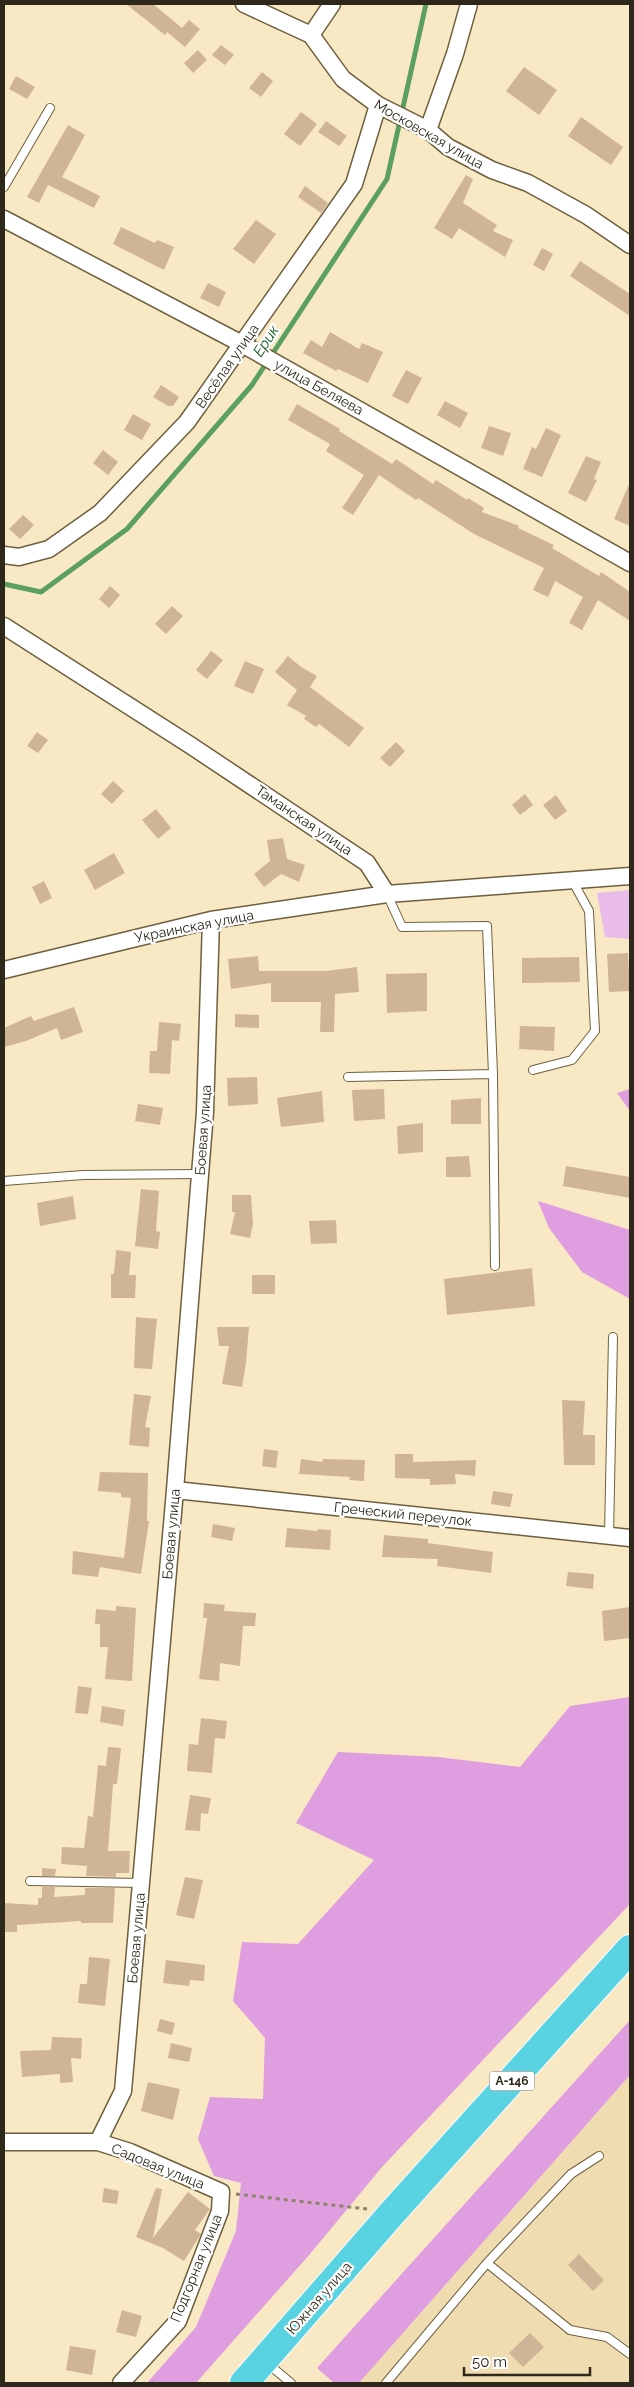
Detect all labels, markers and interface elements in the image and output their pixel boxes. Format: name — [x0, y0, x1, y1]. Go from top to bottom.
street label: Московская улица — [372, 96, 486, 172]
street label: Весёлая улица — [192, 321, 262, 411]
water label: Ерик — [249, 322, 283, 360]
street label: улица Беляева — [272, 356, 366, 418]
street label: Таманская улица — [253, 782, 355, 858]
street label: Украинская улица — [133, 907, 255, 945]
street label: Боевая улица — [192, 1084, 214, 1176]
street label: Боевая улица — [159, 1488, 183, 1580]
street label: Греческий переулок — [333, 1499, 473, 1529]
street label: Боевая улица — [124, 1892, 148, 1984]
road number: А-146 — [490, 2072, 534, 2090]
street label: Садовая улица — [109, 2140, 207, 2192]
street label: Подгорная улица — [167, 2212, 225, 2324]
street label: Южная улица — [283, 2259, 355, 2337]
scale bar — [464, 2344, 590, 2376]
text: 50 m — [472, 2353, 507, 2371]

